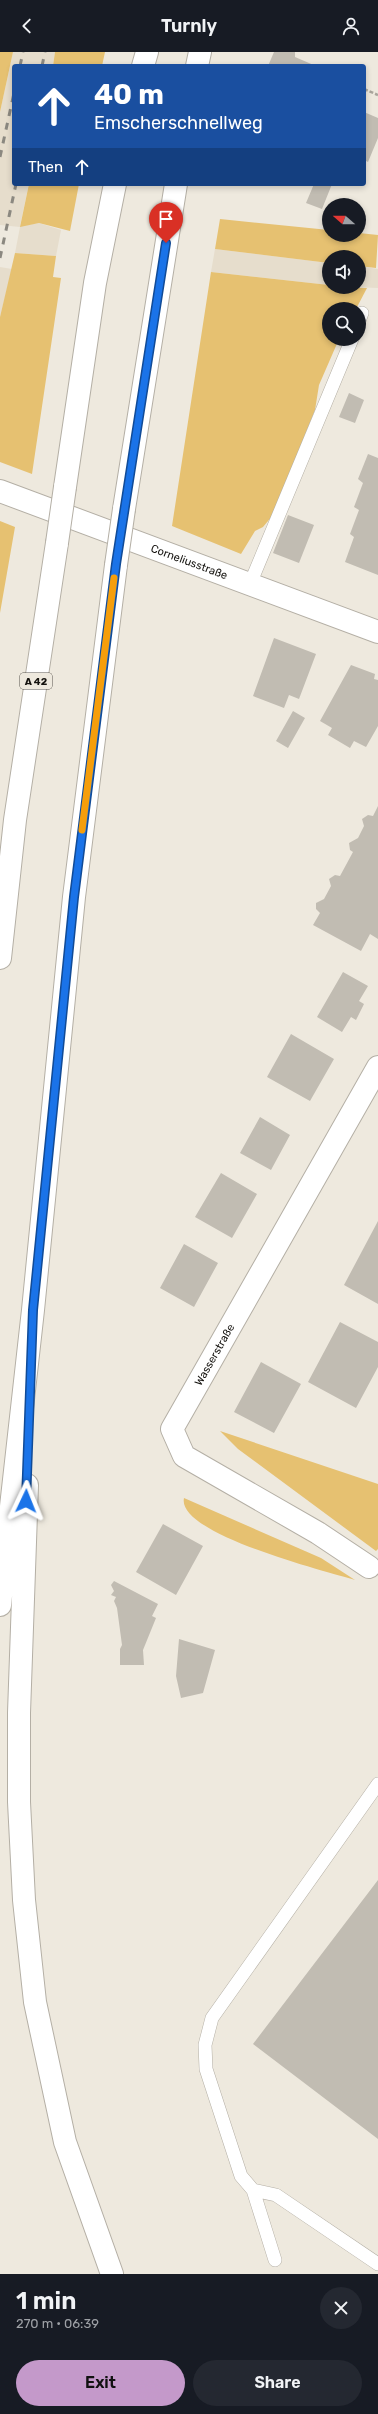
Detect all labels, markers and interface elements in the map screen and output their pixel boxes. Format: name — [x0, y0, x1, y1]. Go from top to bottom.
icon: back — [16, 15, 38, 37]
text: Turnly — [161, 15, 217, 37]
icon: person — [340, 15, 362, 37]
text: 40 m — [94, 78, 164, 111]
icon: ahead — [28, 80, 80, 132]
text: Emscherschnellweg — [94, 112, 263, 134]
icon: ahead — [71, 156, 93, 178]
text: Then — [28, 158, 63, 176]
north arrow — [322, 198, 366, 242]
map controls — [322, 198, 366, 346]
pin — [149, 202, 183, 243]
icon: arrive — [155, 208, 177, 230]
button: sound — [322, 250, 366, 294]
button: search — [322, 302, 366, 346]
street label: Corneliusstraße — [149, 542, 229, 582]
road number: A 42 — [20, 673, 52, 689]
street label: Wasserstraße — [192, 1322, 237, 1388]
position arrow — [5, 1480, 47, 1522]
text: 1 min — [16, 2287, 76, 2315]
button: close — [320, 2287, 362, 2329]
text: 270 m · 06:39 — [16, 2316, 99, 2331]
button: Exit — [16, 2360, 185, 2406]
button: Share — [193, 2360, 362, 2406]

